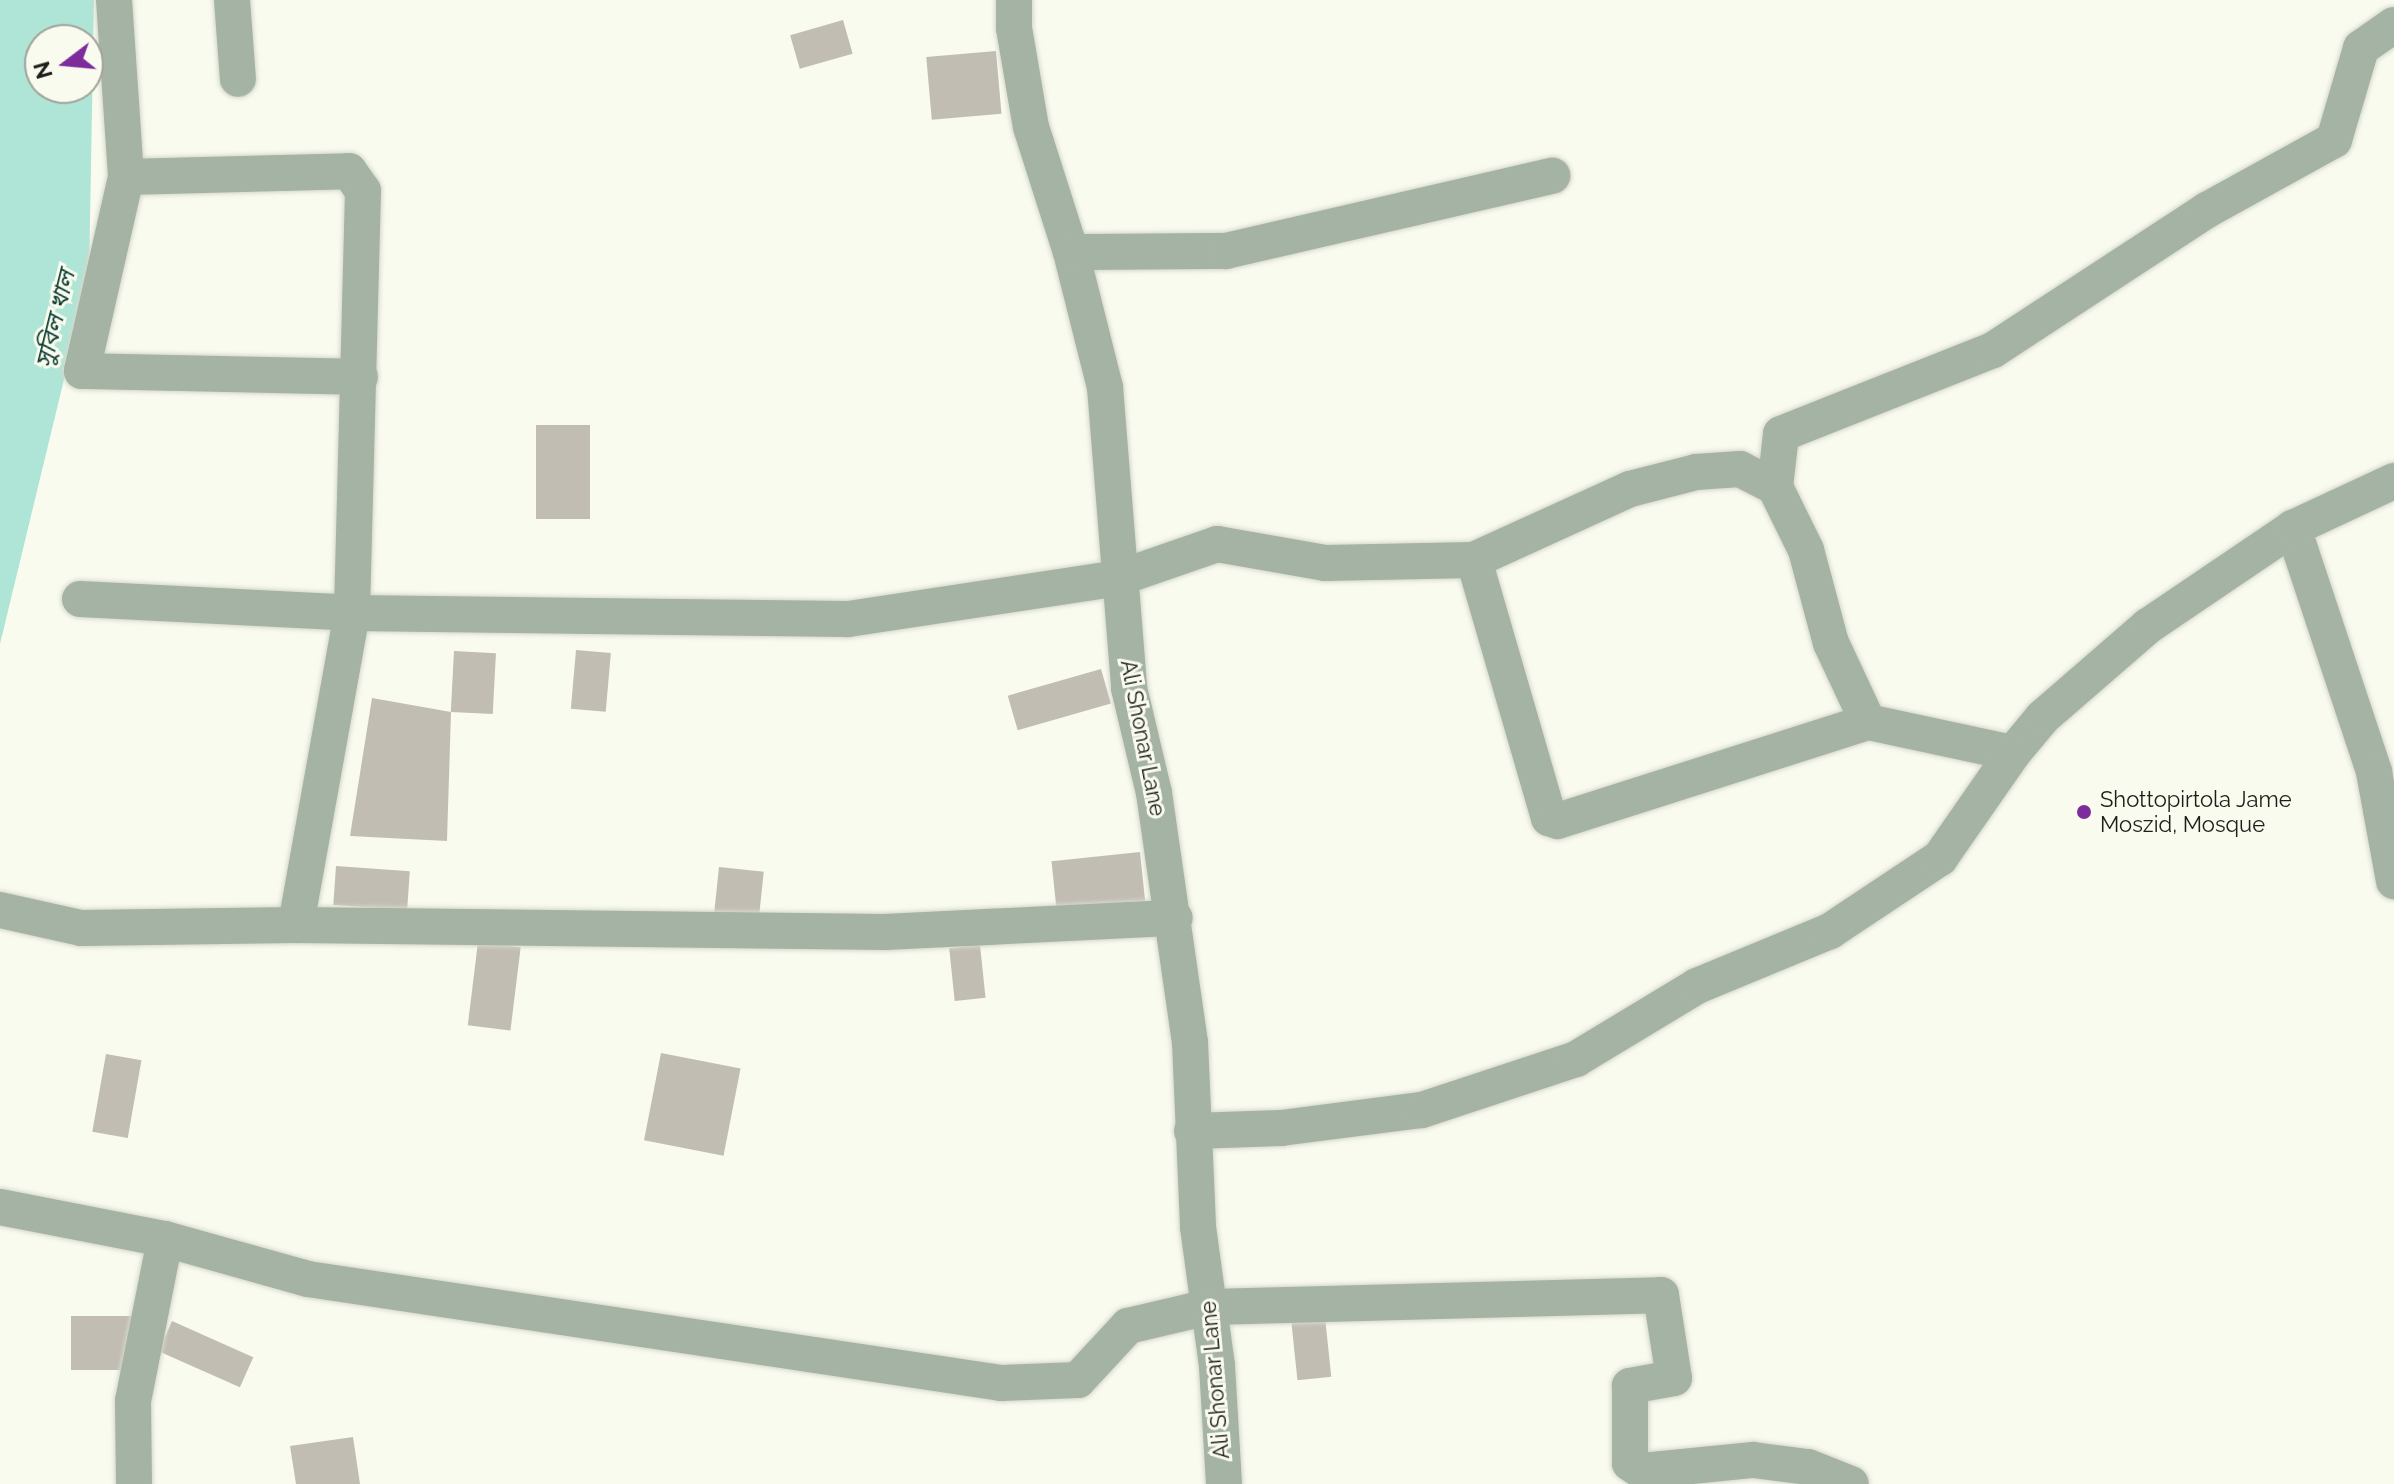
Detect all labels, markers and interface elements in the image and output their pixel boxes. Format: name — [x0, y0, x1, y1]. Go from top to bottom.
north arrow — [24, 24, 104, 104]
text: N — [28, 58, 58, 82]
water label: সুবিল খাল — [29, 268, 81, 370]
street label: Ali Shonar Lane — [1115, 657, 1171, 819]
place label: Shottopirtola Jame Moszid, Mosque — [2100, 786, 2292, 838]
marker: Shottopirtola Jame Moszid, Mosque — [2075, 803, 2093, 821]
street label: Ali Shonar Lane — [1195, 1300, 1235, 1460]

